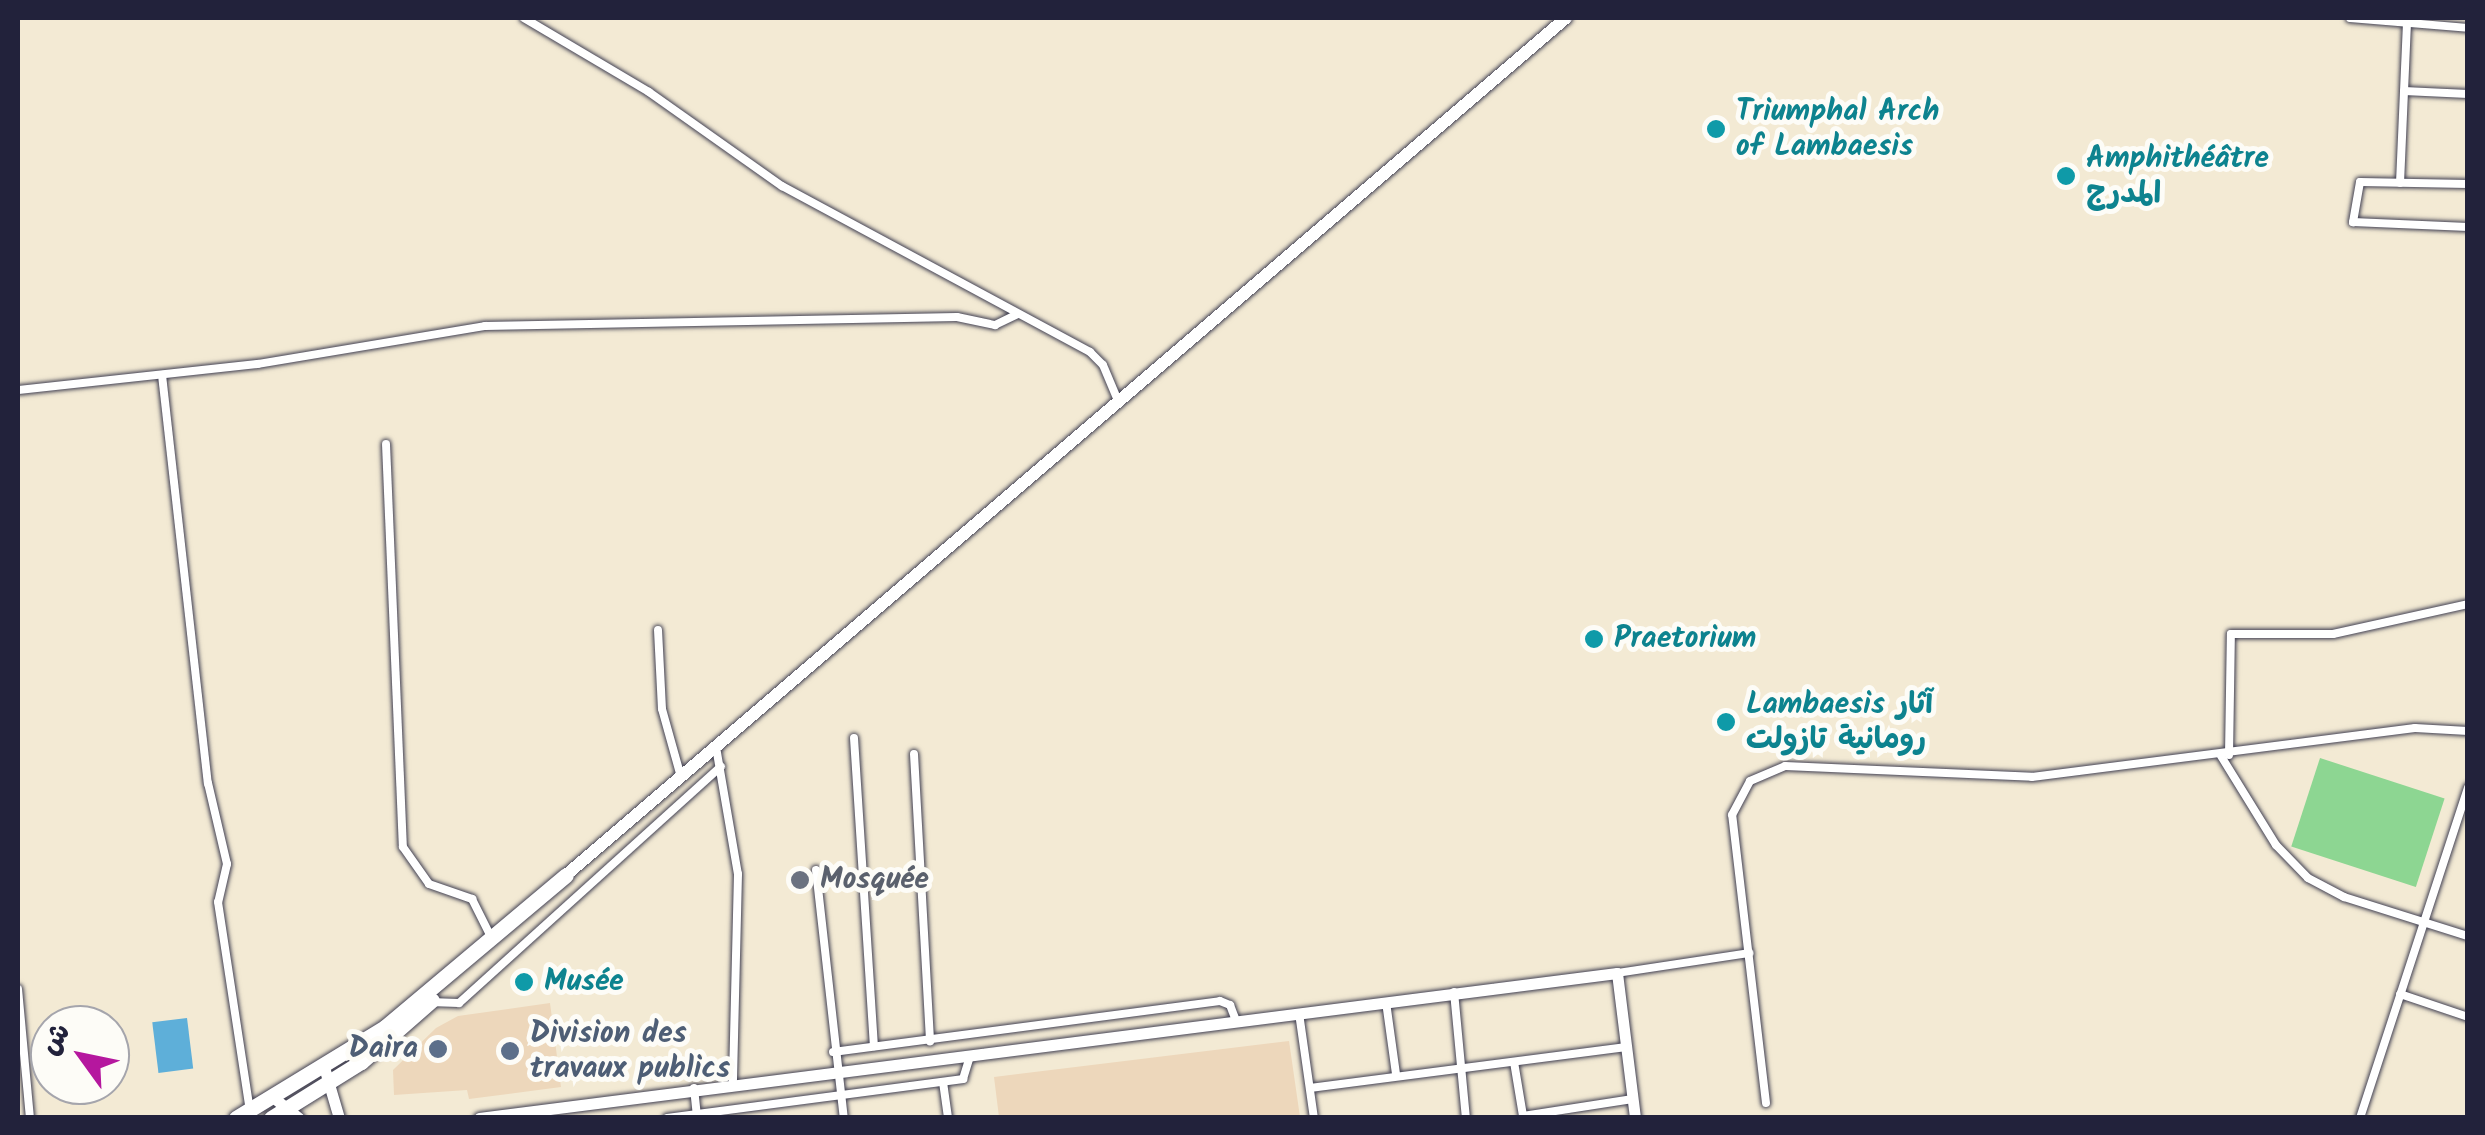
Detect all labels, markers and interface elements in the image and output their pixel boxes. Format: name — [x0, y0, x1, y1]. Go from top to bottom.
place label: Triumphal Arch of Lambaesis — [1736, 94, 1939, 164]
marker: Triumphal Arch of Lambaesis — [1705, 118, 1727, 140]
place label: Amphithéâtre المدرج — [2086, 141, 2269, 212]
marker: Amphithéâtre المدرج — [2055, 165, 2077, 187]
place label: Praetorium — [1614, 621, 1756, 657]
marker: Praetorium — [1583, 628, 1605, 650]
place label: Lambaesis آثار رومانية تازولت — [1746, 687, 1933, 758]
marker: Lambaesis آثار رومانية تازولت — [1715, 711, 1737, 733]
place label: Mosquée — [820, 862, 929, 898]
marker: Mosquée — [789, 869, 811, 891]
place label: Musée — [544, 964, 624, 1000]
marker: Musée — [513, 971, 535, 993]
north arrow — [30, 1005, 130, 1105]
text: ش — [29, 1014, 83, 1065]
place label: Division des travaux publics — [530, 1016, 730, 1086]
place label: Daira — [349, 1031, 418, 1067]
marker: Daira — [427, 1038, 449, 1060]
marker: Division des travaux publics — [499, 1040, 521, 1062]

